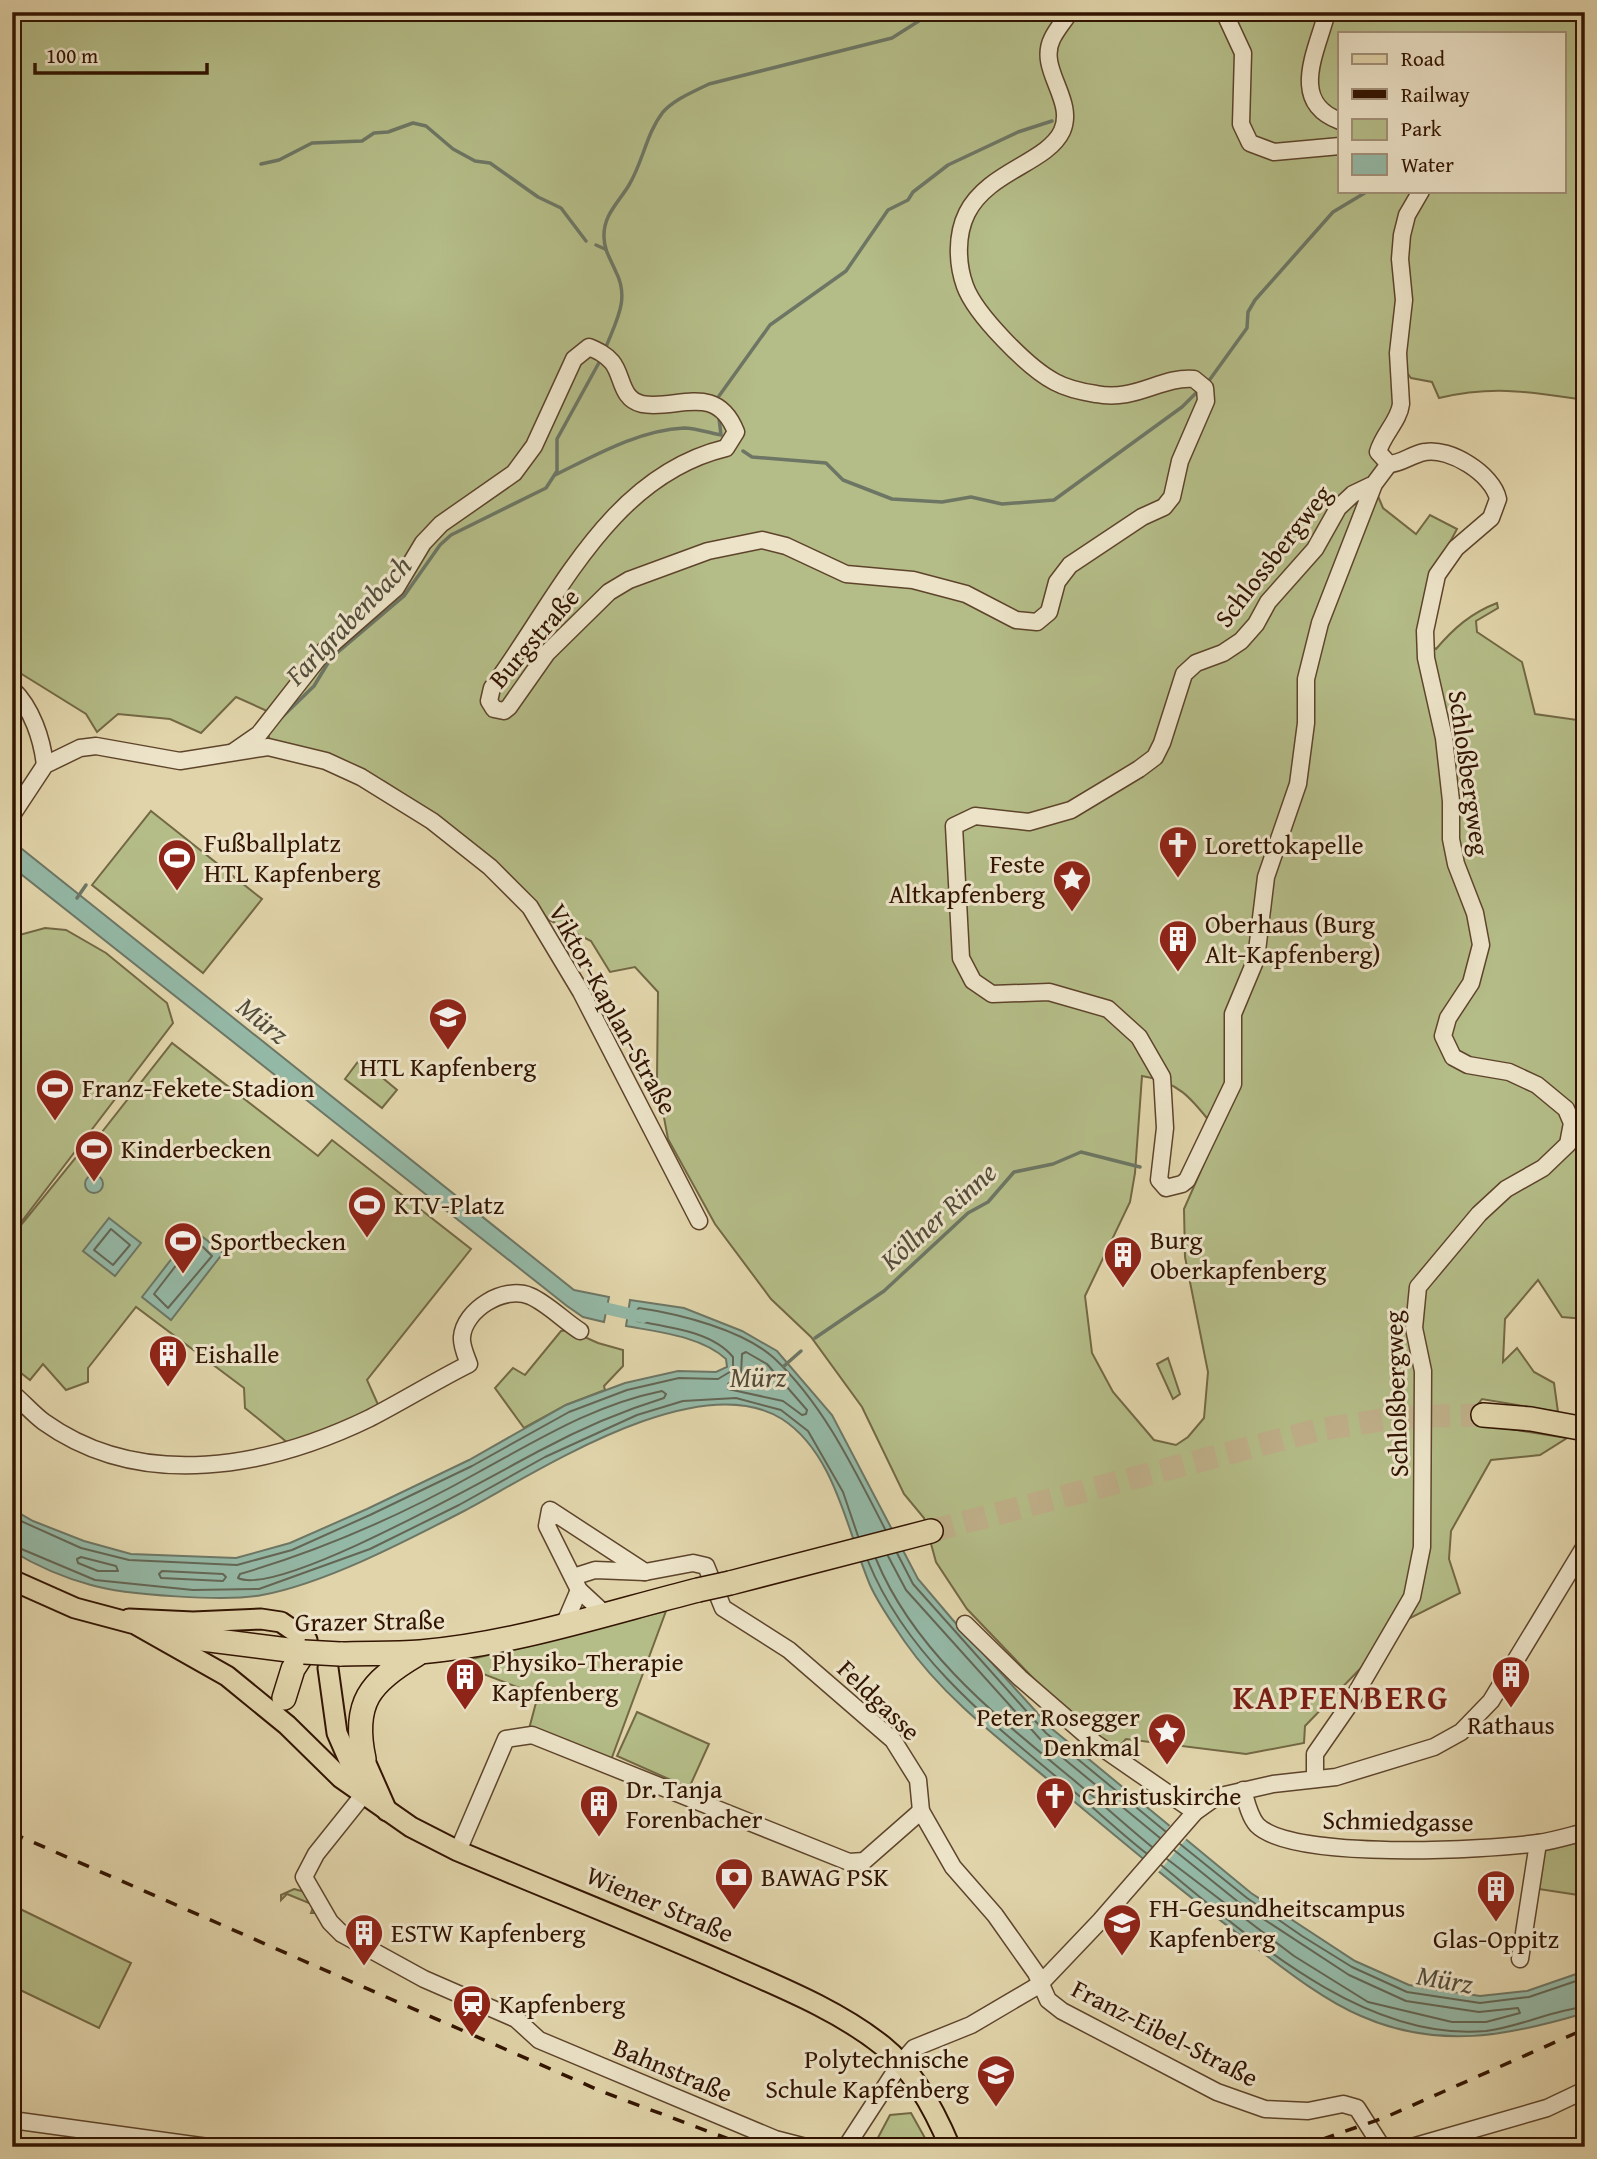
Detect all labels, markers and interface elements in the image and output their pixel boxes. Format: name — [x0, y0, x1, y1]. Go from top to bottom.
scale bar — [35, 32, 206, 76]
legend — [1338, 32, 1566, 192]
text: 100 m — [46, 40, 98, 71]
text: Road — [1401, 43, 1446, 74]
text: Railway — [1401, 79, 1470, 110]
text: Park — [1401, 113, 1442, 144]
text: Water — [1401, 149, 1454, 180]
street label: Schlossbergweg — [1204, 476, 1341, 635]
water label: Farlgrabenbach — [274, 545, 420, 695]
street label: Burgstraße — [479, 579, 588, 697]
street label: Schloßbergweg — [1439, 688, 1500, 858]
place label: Fußballplatz HTL Kapfenberg — [204, 823, 380, 892]
church icon: Lorettokapelle — [1157, 824, 1199, 879]
place label: Lorettokapelle — [1205, 825, 1364, 864]
sports icon: Fußballplatz HTL Kapfenberg — [156, 837, 198, 892]
place label: Feste Altkapfenberg — [889, 844, 1045, 913]
place icon: Feste Altkapfenberg — [1051, 858, 1093, 913]
street label: Viktor-Kaplan-Straße — [539, 896, 688, 1122]
place label: Oberhaus (Burg Alt-Kapfenberg) — [1205, 904, 1381, 973]
building icon: Oberhaus (Burg Alt-Kapfenberg) — [1157, 918, 1199, 973]
water label: Mürz — [228, 986, 298, 1054]
school or university icon: HTL Kapfenberg — [427, 996, 469, 1051]
place label: HTL Kapfenberg — [360, 1047, 536, 1086]
sports icon: Franz-Fekete-Stadion — [34, 1067, 76, 1122]
place label: Franz-Fekete-Stadion — [82, 1068, 315, 1107]
sports icon: Kinderbecken — [73, 1128, 115, 1183]
place label: Kinderbecken — [121, 1129, 272, 1168]
water label: Köllner Rinne — [869, 1152, 1005, 1280]
sports icon: KTV-Platz — [346, 1184, 388, 1239]
place label: KTV-Platz — [394, 1185, 504, 1224]
sports icon: Sportbecken — [162, 1220, 204, 1275]
place label: Burg Oberkapfenberg — [1150, 1220, 1326, 1289]
place label: Sportbecken — [210, 1221, 347, 1260]
building icon: Burg Oberkapfenberg — [1102, 1234, 1144, 1289]
street label: Schloßbergweg — [1373, 1310, 1418, 1478]
building icon: Eishalle — [147, 1333, 189, 1388]
place label: Eishalle — [195, 1334, 279, 1373]
water label: Mürz — [730, 1356, 787, 1397]
street label: Grazer Straße — [295, 1600, 445, 1641]
place label: Physiko-Therapie Kapfenberg — [492, 1642, 684, 1711]
street label: Feldgasse — [829, 1650, 930, 1749]
building icon: Rathaus — [1490, 1654, 1532, 1709]
building icon: Physiko-Therapie Kapfenberg — [444, 1656, 486, 1711]
district label: KAPFENBERG — [1233, 1673, 1449, 1721]
place label: Peter Rosegger Denkmal — [976, 1697, 1140, 1766]
place label: Rathaus — [1467, 1705, 1555, 1744]
place icon: Peter Rosegger Denkmal — [1146, 1711, 1188, 1766]
place label: Dr. Tanja Forenbacher — [626, 1769, 763, 1838]
church icon: Christuskirche — [1034, 1775, 1076, 1830]
place label: Christuskirche — [1082, 1776, 1241, 1815]
building icon: Dr. Tanja Forenbacher — [578, 1783, 620, 1838]
street label: Schmiedgasse — [1322, 1800, 1474, 1841]
street label: Wiener Straße — [580, 1855, 740, 1952]
bank icon: BAWAG PSK — [713, 1856, 755, 1911]
place label: BAWAG PSK — [761, 1857, 889, 1896]
building icon: Glas-Oppitz — [1475, 1868, 1517, 1923]
place label: FH-Gesundheitscampus Kapfenberg — [1149, 1888, 1405, 1957]
school or university icon: FH-Gesundheitscampus Kapfenberg — [1101, 1902, 1143, 1957]
building icon: ESTW Kapfenberg — [343, 1912, 385, 1967]
place label: ESTW Kapfenberg — [391, 1913, 585, 1952]
place label: Glas-Oppitz — [1433, 1919, 1559, 1958]
water label: Mürz — [1414, 1953, 1477, 2004]
street label: Franz-Eibel-Straße — [1065, 1969, 1265, 2096]
station icon: Kapfenberg — [451, 1983, 493, 2038]
place label: Kapfenberg — [499, 1984, 625, 2023]
street label: Bahnstraße — [608, 2027, 739, 2112]
place label: Polytechnische Schule Kapfenberg — [765, 2039, 969, 2108]
school or university icon: Polytechnische Schule Kapfenberg — [975, 2053, 1017, 2108]

